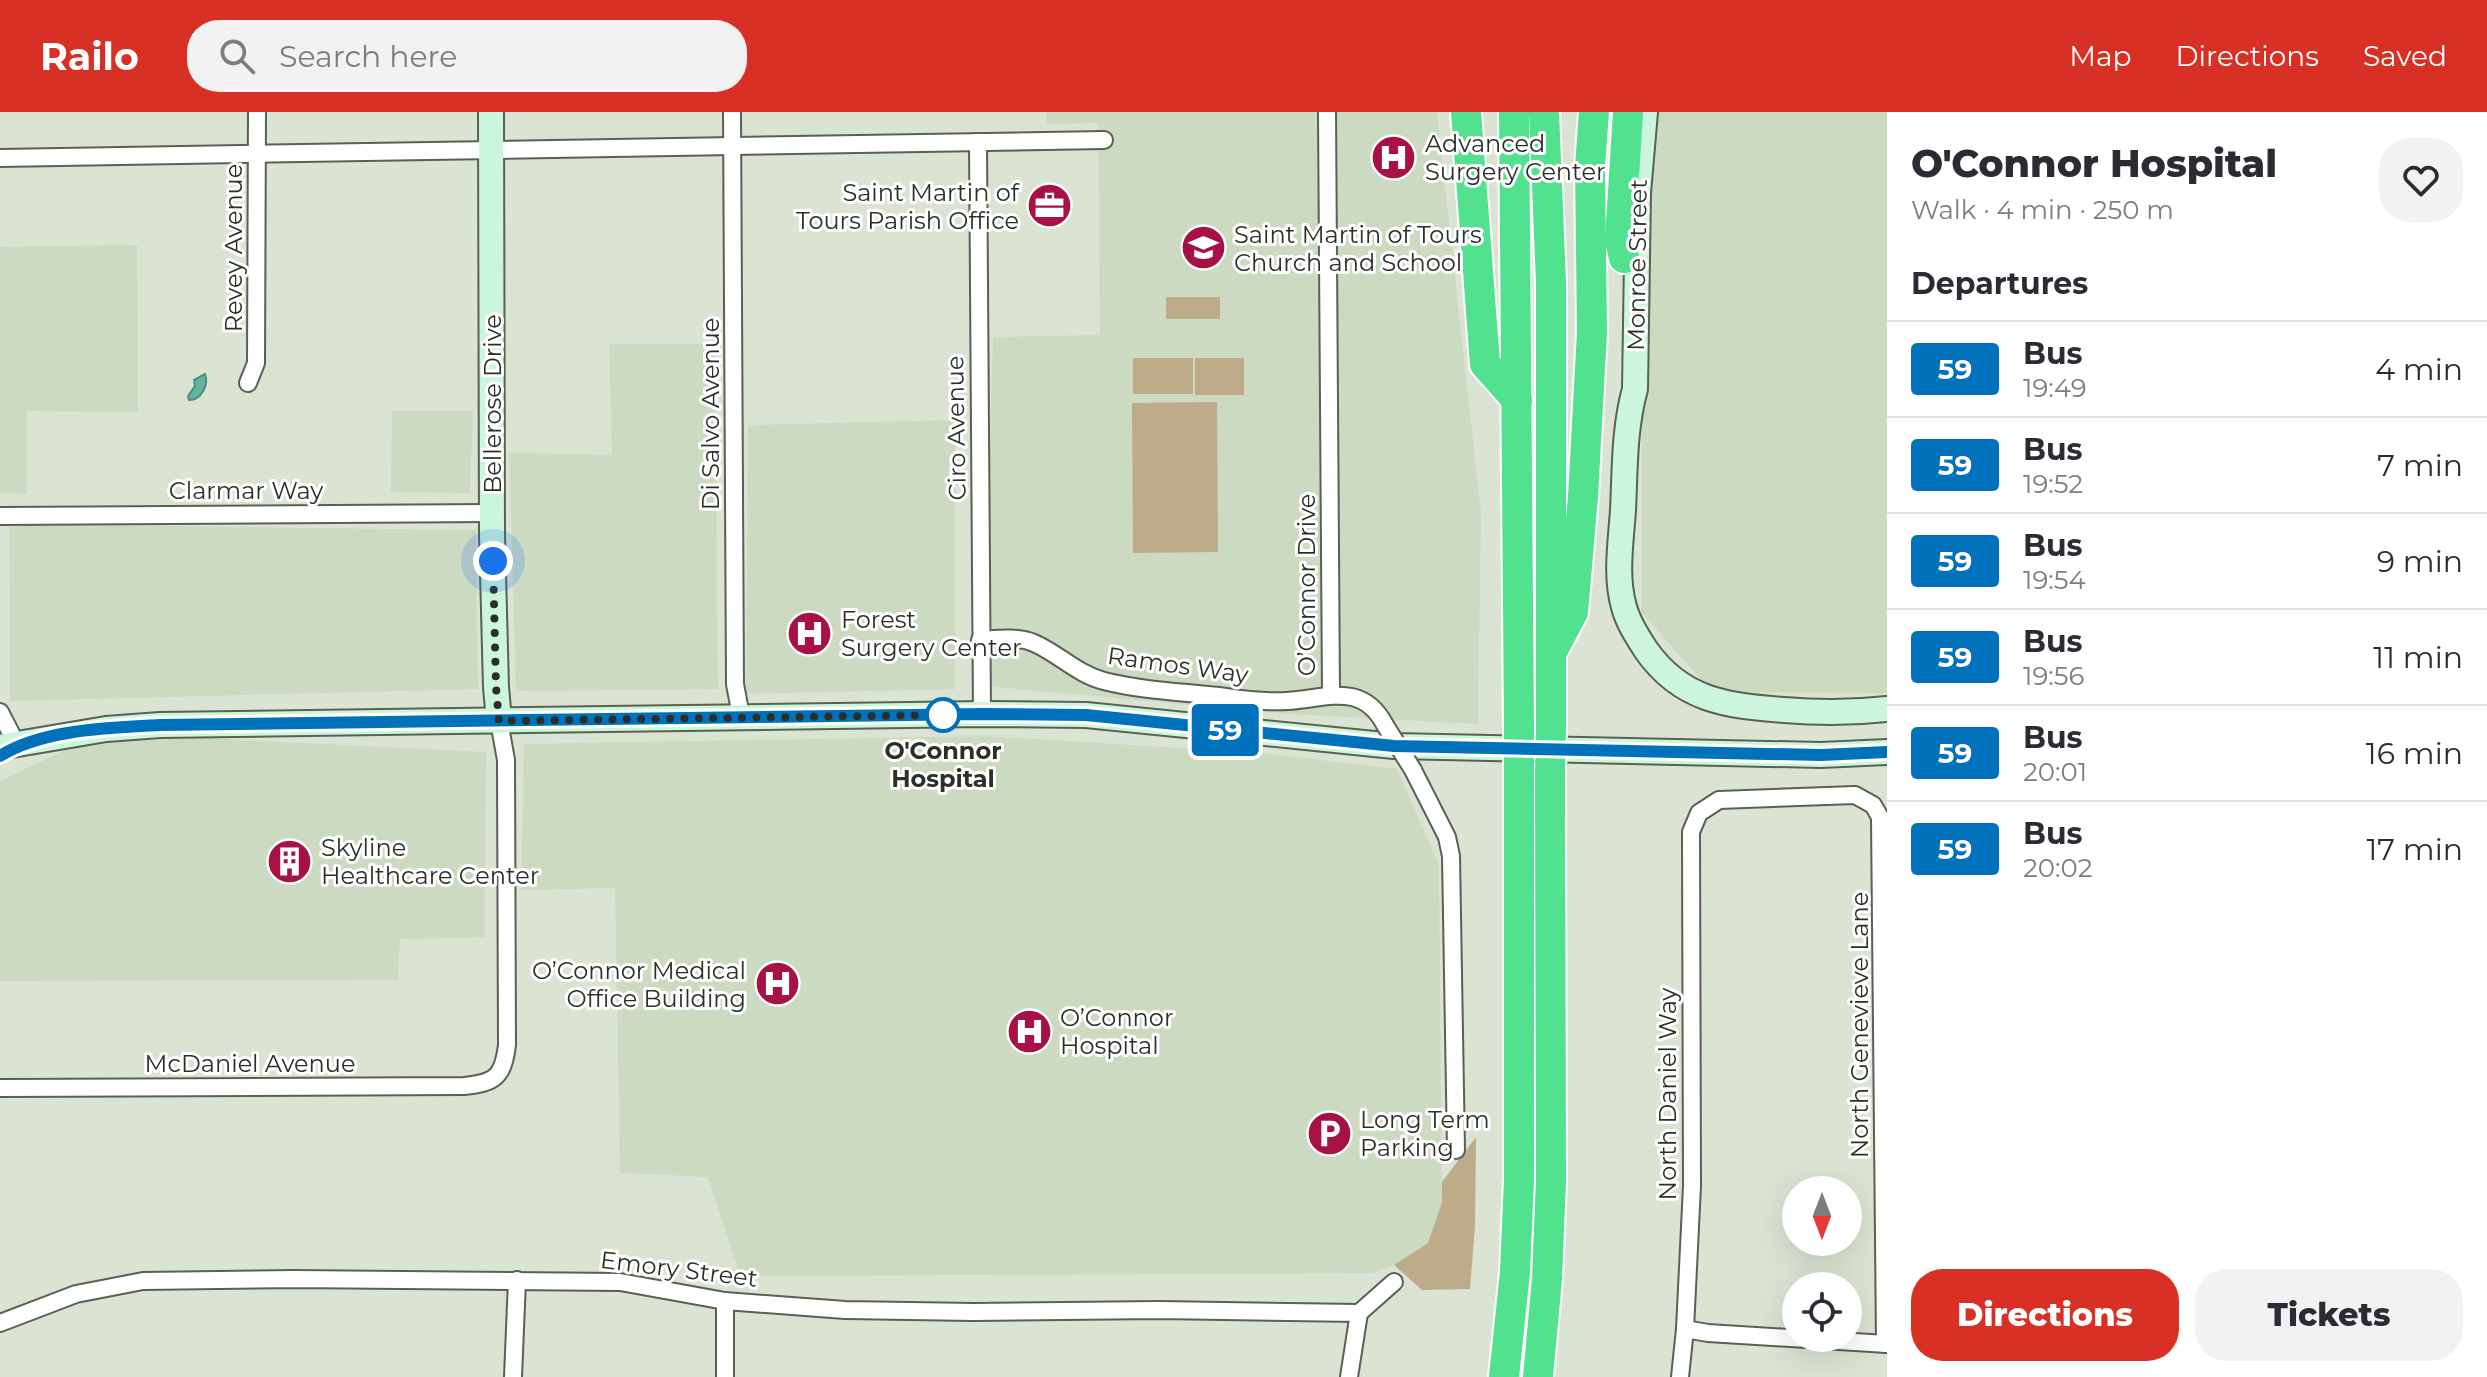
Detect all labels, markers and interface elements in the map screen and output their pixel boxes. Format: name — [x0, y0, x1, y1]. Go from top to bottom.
search box — [187, 20, 747, 92]
text: Railo — [40, 33, 139, 80]
icon: search — [215, 34, 259, 78]
text: Search here — [279, 38, 457, 75]
text: Map — [2069, 39, 2131, 73]
text: Directions — [2175, 39, 2319, 73]
text: Saved — [2363, 39, 2447, 73]
place label: Advanced Surgery Center — [1425, 129, 1606, 186]
hospital icon: Advanced Surgery Center — [1370, 133, 1418, 181]
button: heart — [2379, 138, 2463, 222]
text: O'Connor Hospital — [1911, 140, 2277, 187]
street label: Revey Avenue — [219, 164, 248, 332]
place label: Saint Martin of Tours Parish Office — [796, 178, 1020, 235]
street label: Monroe Street — [1621, 179, 1653, 351]
office icon: Saint Martin of Tours Parish Office — [1026, 182, 1074, 230]
text: Walk · 4 min · 250 m — [1911, 194, 2174, 226]
place label: Saint Martin of Tours Church and School — [1234, 220, 1482, 277]
school or university icon: Saint Martin of Tours Church and School — [1179, 224, 1227, 272]
text: Departures — [1911, 265, 2088, 302]
street label: Bellerose Drive — [478, 314, 507, 494]
street label: Di Salvo Avenue — [696, 318, 725, 510]
text: Bus — [2023, 335, 2083, 372]
text: 4 min — [2375, 351, 2463, 388]
text: 59 — [1938, 352, 1972, 386]
street label: Ciro Avenue — [940, 355, 972, 501]
text: 19:49 — [2023, 372, 2087, 404]
text: Bus — [2023, 431, 2083, 468]
text: 7 min — [2377, 447, 2463, 484]
text: 59 — [1938, 448, 1972, 482]
text: 19:52 — [2023, 468, 2083, 500]
street label: Clarmar Way — [169, 476, 323, 505]
street label: O’Connor Drive — [1292, 494, 1321, 676]
text: Bus — [2023, 527, 2083, 564]
your location — [473, 541, 513, 581]
text: 9 min — [2377, 543, 2463, 580]
text: 59 — [1938, 544, 1972, 578]
text: 19:54 — [2023, 564, 2086, 596]
place label: Forest Surgery Center — [841, 605, 1022, 662]
hospital icon: Forest Surgery Center — [786, 609, 834, 657]
text: Bus — [2023, 623, 2083, 660]
text: 11 min — [2373, 639, 2463, 676]
text: 59 — [1938, 640, 1972, 674]
street label: Ramos Way — [1106, 641, 1250, 689]
text: 19:56 — [2023, 660, 2084, 692]
marker: O'Connor Hospital — [926, 698, 960, 732]
line badge: 59 — [1189, 704, 1261, 756]
text: 59 — [1208, 713, 1242, 747]
text: Bus — [2023, 719, 2083, 756]
text: 16 min — [2366, 735, 2463, 772]
place label: O'Connor Hospital — [884, 736, 1002, 793]
text: 59 — [1938, 736, 1972, 770]
text: 20:01 — [2023, 756, 2087, 788]
text: Bus — [2023, 815, 2083, 852]
text: 17 min — [2366, 831, 2463, 868]
text: 59 — [1938, 832, 1972, 866]
place label: Skyline Healthcare Center — [321, 833, 539, 890]
building icon: Skyline Healthcare Center — [266, 837, 314, 885]
text: 20:02 — [2023, 852, 2092, 884]
street label: North Genevieve Lane — [1845, 892, 1874, 1158]
place label: O’Connor Medical Office Building — [532, 956, 746, 1013]
hospital icon: O’Connor Medical Office Building — [753, 960, 801, 1008]
street label: North Daniel Way — [1653, 988, 1682, 1200]
place label: O’Connor Hospital — [1060, 1003, 1174, 1060]
hospital icon: O’Connor Hospital — [1005, 1007, 1053, 1055]
street label: McDaniel Avenue — [145, 1049, 355, 1078]
place label: Long Term Parking — [1360, 1105, 1490, 1162]
parking icon: Long Term Parking — [1305, 1109, 1353, 1157]
north arrow — [1782, 1176, 1862, 1256]
map controls — [1782, 1176, 1862, 1352]
street label: Emory Street — [599, 1245, 759, 1293]
button: Directions — [1911, 1269, 2179, 1361]
button: Tickets — [2195, 1269, 2463, 1361]
button: locate — [1782, 1272, 1862, 1352]

